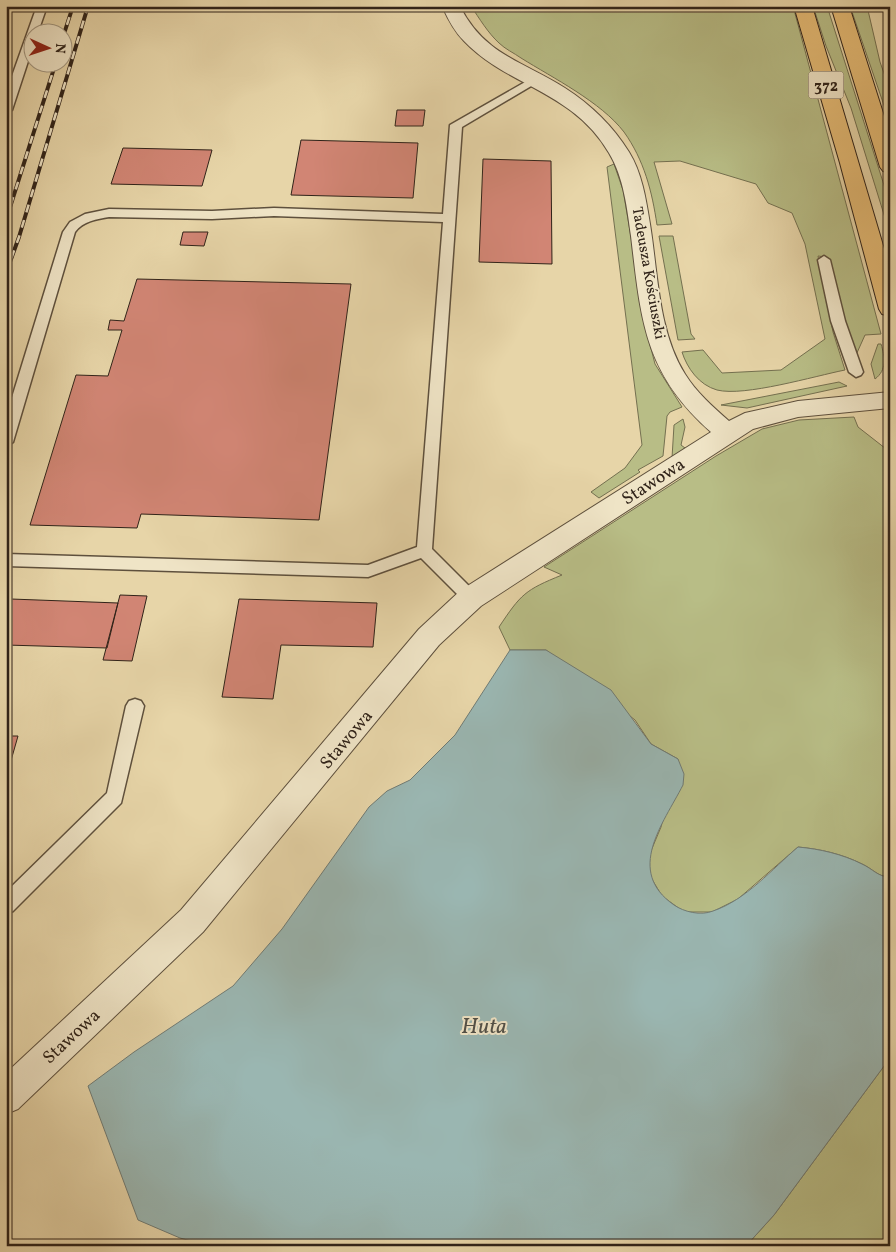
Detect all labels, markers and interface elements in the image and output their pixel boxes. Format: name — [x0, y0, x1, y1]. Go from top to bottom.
north arrow — [22, 22, 72, 72]
text: N — [50, 43, 69, 54]
road number: 372 — [808, 72, 844, 98]
street label: Tadeusza Kościuszki — [626, 205, 670, 341]
street label: Stawowa — [617, 452, 690, 512]
street label: Stawowa — [315, 705, 379, 775]
street label: Stawowa — [38, 1004, 106, 1070]
water label: Huta — [461, 1012, 507, 1043]

